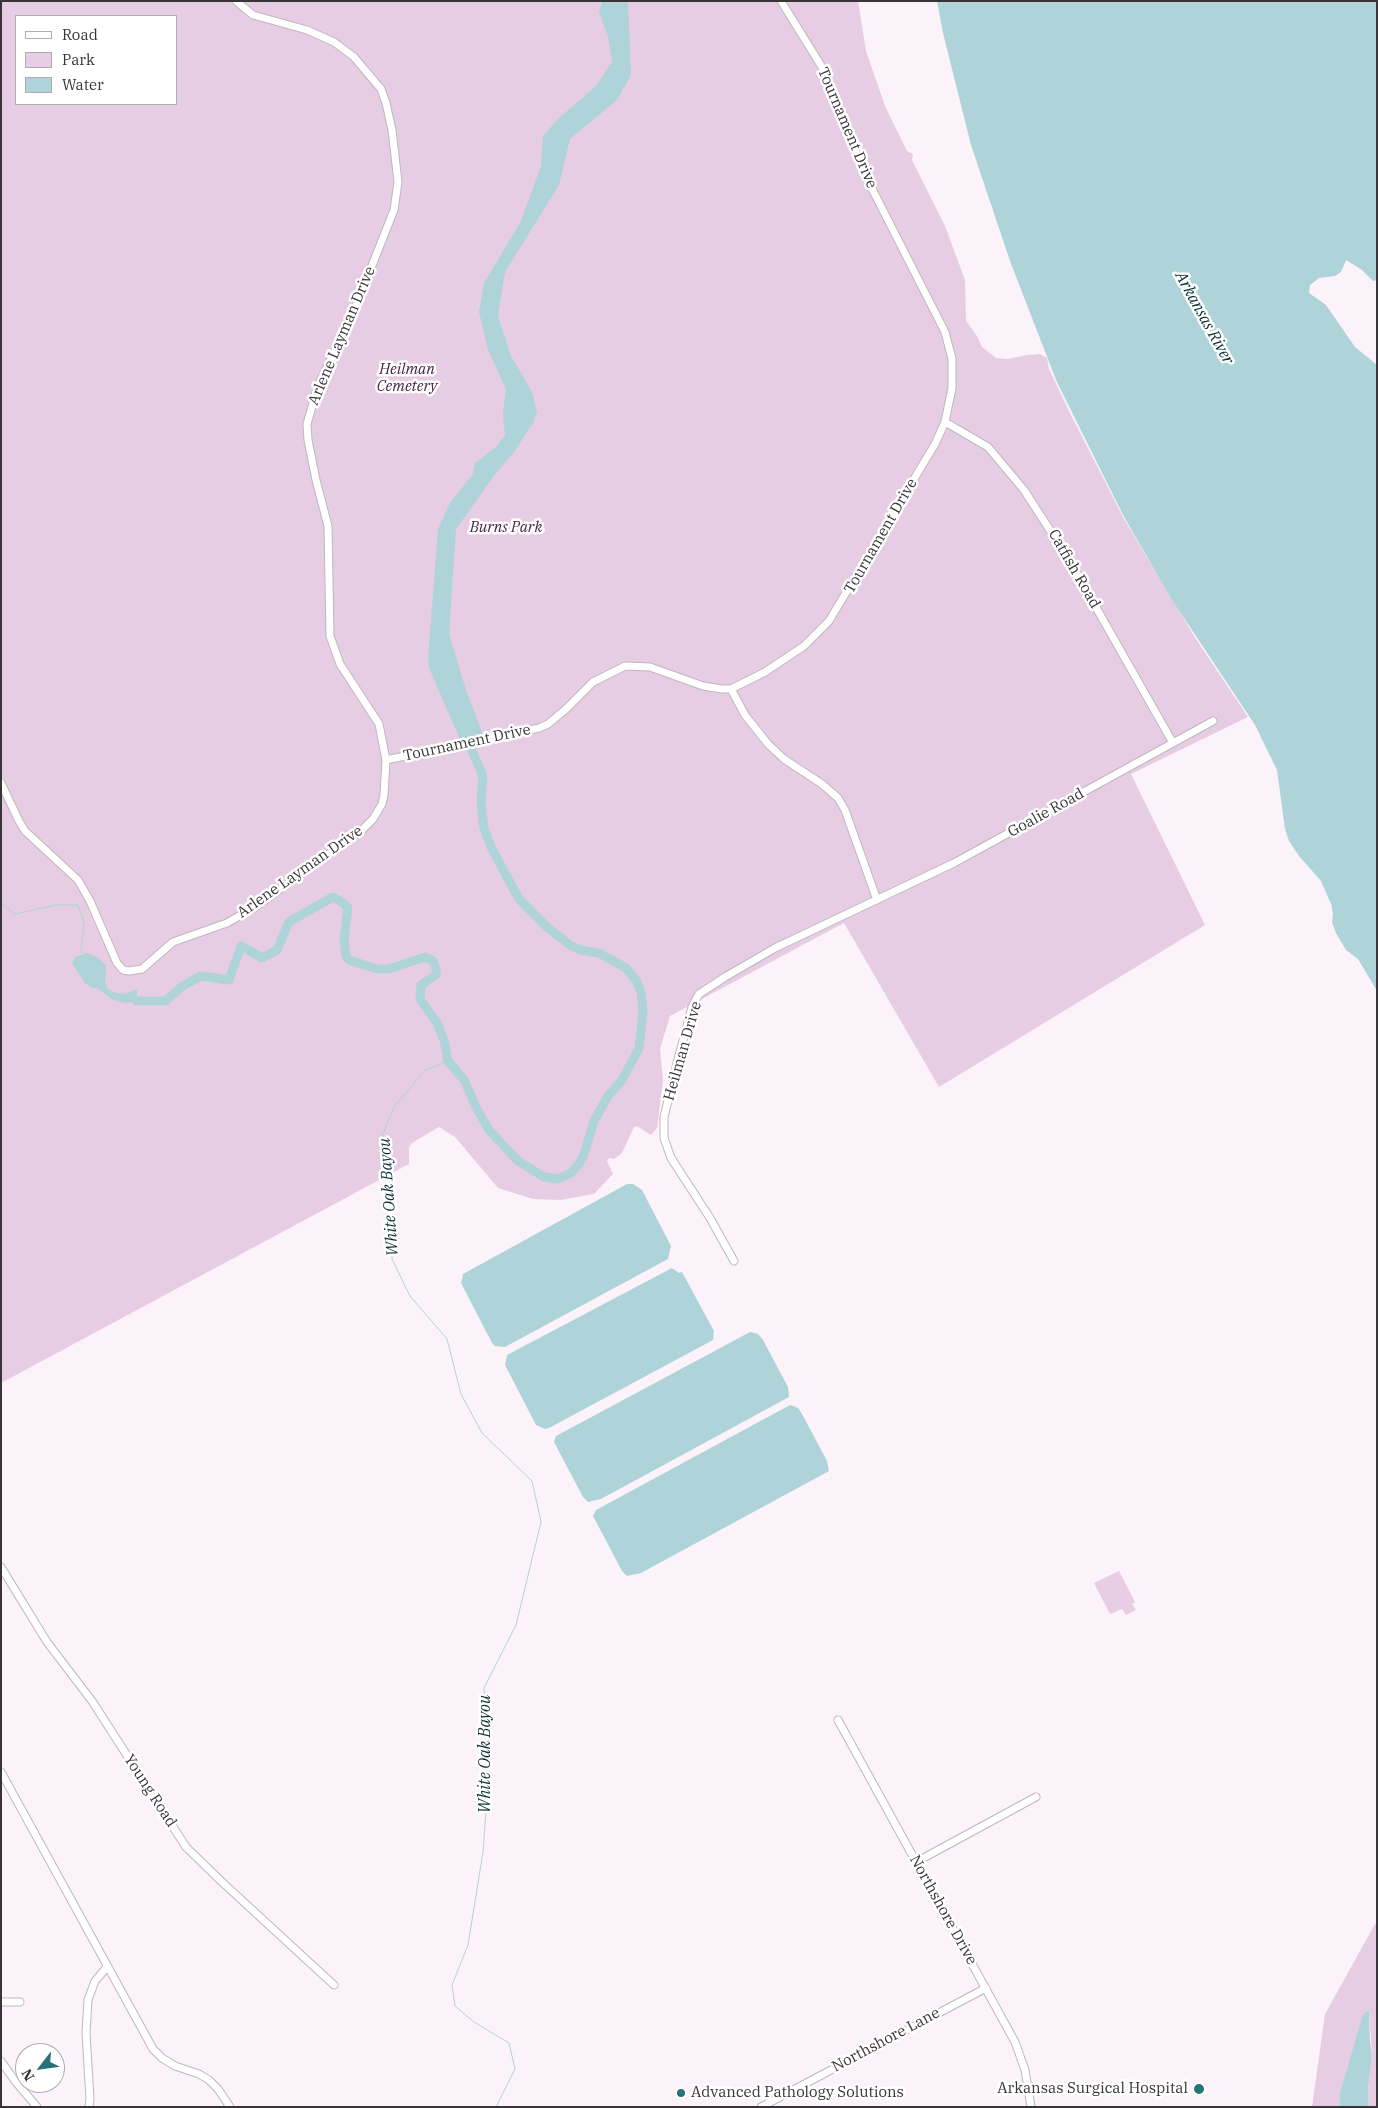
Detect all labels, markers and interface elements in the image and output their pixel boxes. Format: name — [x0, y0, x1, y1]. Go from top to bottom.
legend — [15, 15, 178, 105]
text: Road — [62, 25, 98, 44]
text: Park — [62, 50, 95, 69]
street label: Tournament Drive — [813, 65, 881, 191]
text: Water — [62, 75, 104, 94]
street label: Arlene Layman Drive — [305, 264, 379, 408]
water label: Arkansas River — [1171, 268, 1237, 368]
park label: Heilman Cemetery — [377, 361, 437, 396]
street label: Tournament Drive — [841, 475, 921, 597]
park label: Burns Park — [470, 519, 542, 537]
street label: Catfish Road — [1044, 526, 1104, 612]
street label: Tournament Drive — [402, 721, 532, 765]
street label: Goalie Road — [1005, 785, 1087, 841]
street label: Arlene Layman Drive — [234, 822, 366, 922]
street label: Heilman Drive — [660, 999, 706, 1103]
water label: White Oak Bayou — [375, 1137, 403, 1257]
water label: White Oak Bayou — [475, 1695, 495, 1813]
street label: Young Road — [120, 1751, 180, 1831]
street label: Northshore Drive — [905, 1852, 981, 1968]
street label: Northshore Lane — [829, 2004, 943, 2076]
north arrow — [15, 2043, 65, 2093]
text: N — [17, 2066, 38, 2084]
place label: Arkansas Surgical Hospital — [997, 2080, 1188, 2098]
marker: Arkansas Surgical Hospital — [1192, 2082, 1206, 2096]
place label: Advanced Pathology Solutions — [691, 2084, 904, 2102]
marker: Advanced Pathology Solutions — [675, 2087, 687, 2099]

